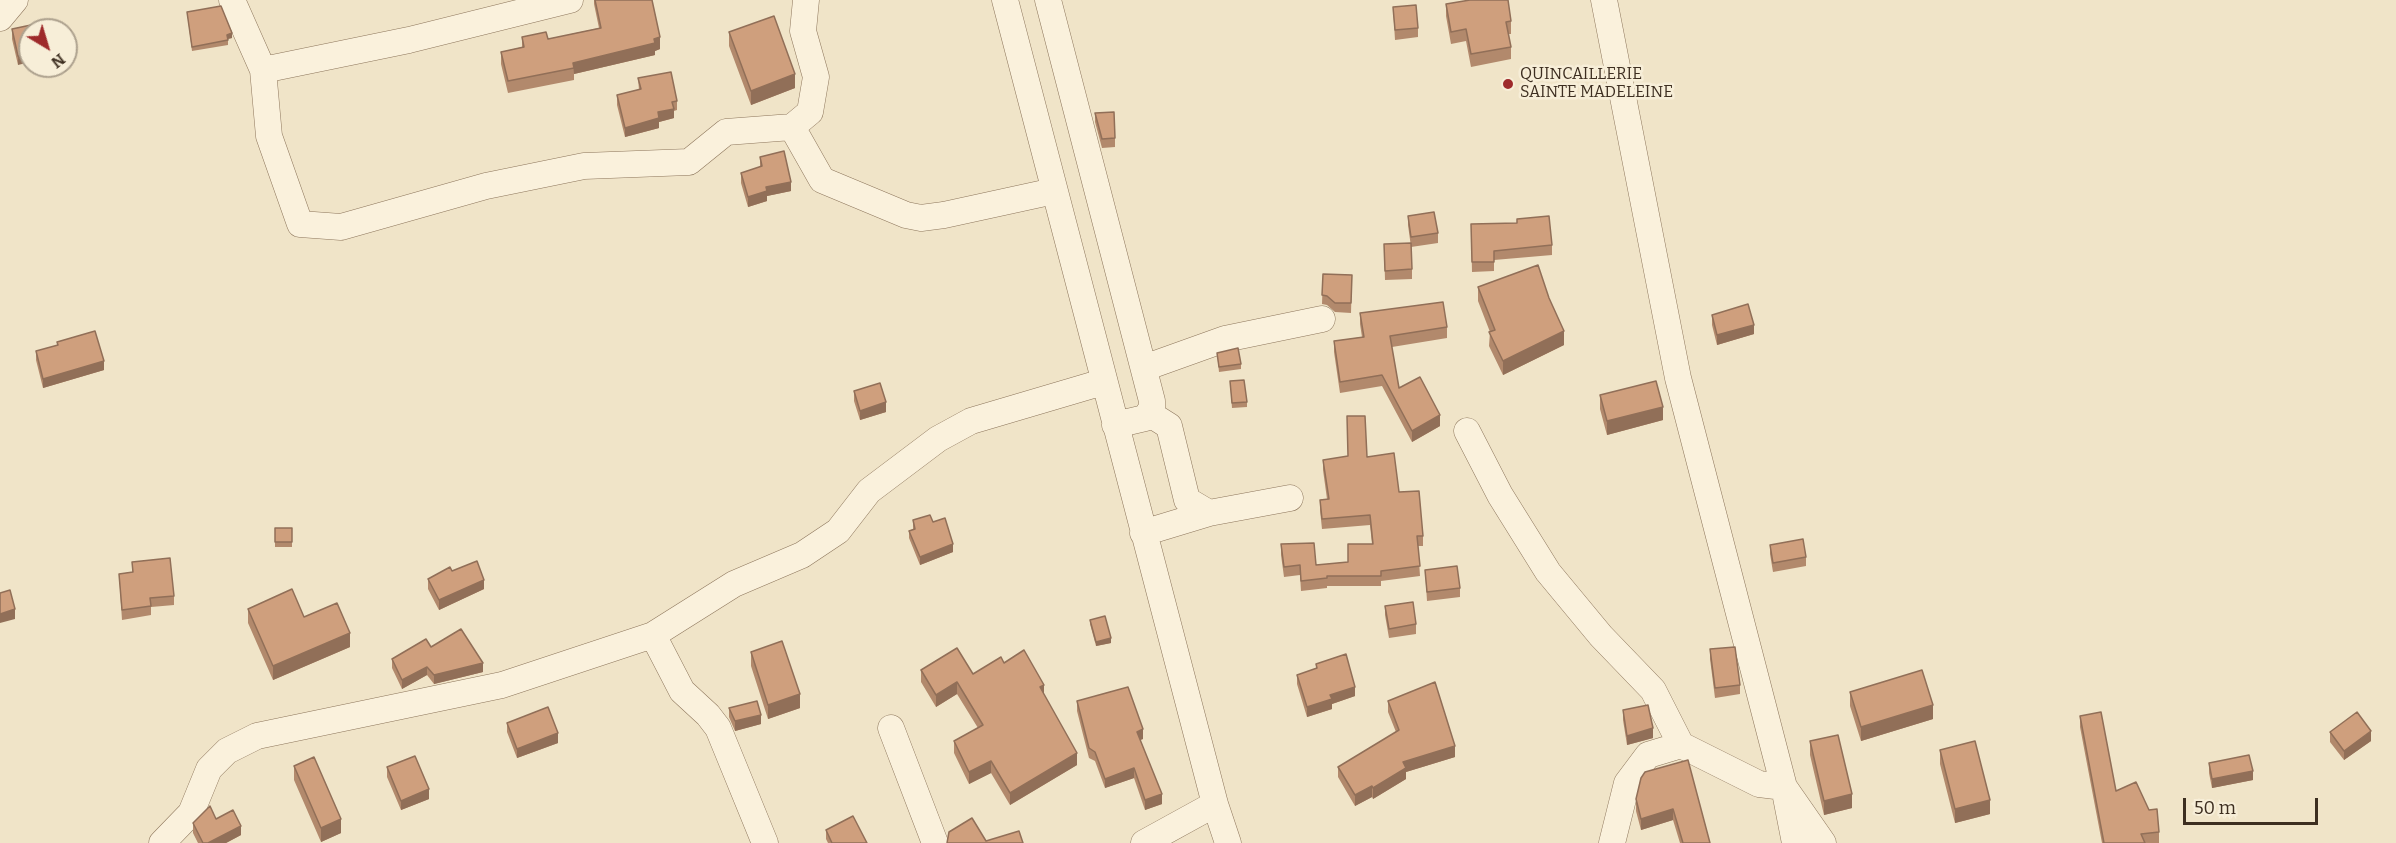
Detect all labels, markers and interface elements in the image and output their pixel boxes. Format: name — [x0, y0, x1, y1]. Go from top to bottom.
north arrow — [18, 18, 78, 78]
text: N — [47, 50, 69, 72]
place label: QUINCAILLERIE SAINTE MADELEINE — [1520, 65, 1673, 103]
marker: QUINCAILLERIE SAINTE MADELEINE — [1501, 77, 1515, 91]
scale bar — [2186, 786, 2321, 824]
text: 50 m — [2194, 797, 2236, 819]

